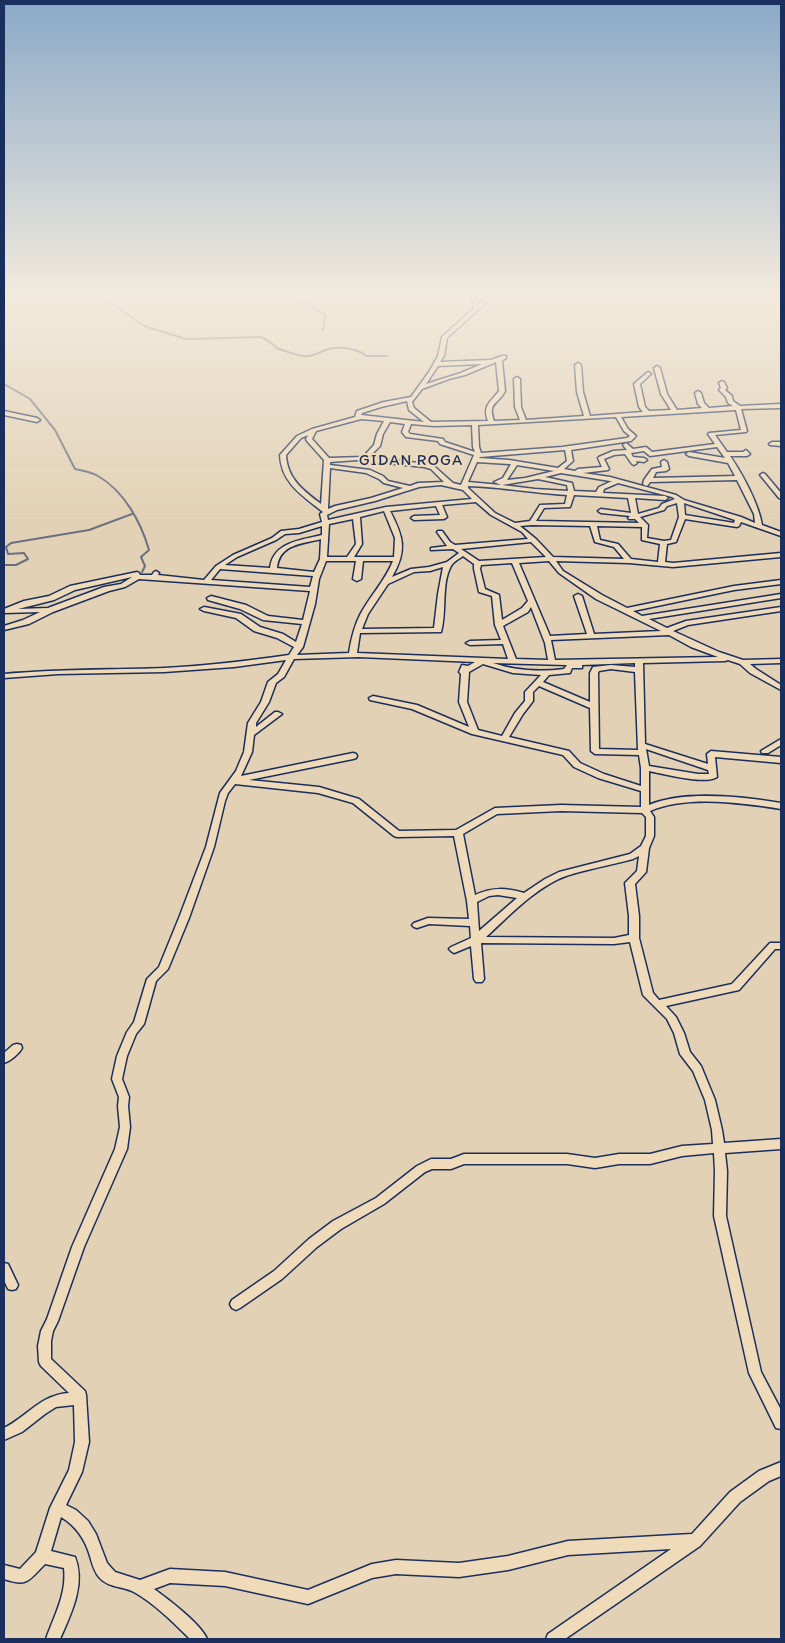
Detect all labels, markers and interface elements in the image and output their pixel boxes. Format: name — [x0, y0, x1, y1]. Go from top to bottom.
district label: GIDAN ROGA — [358, 451, 464, 471]

